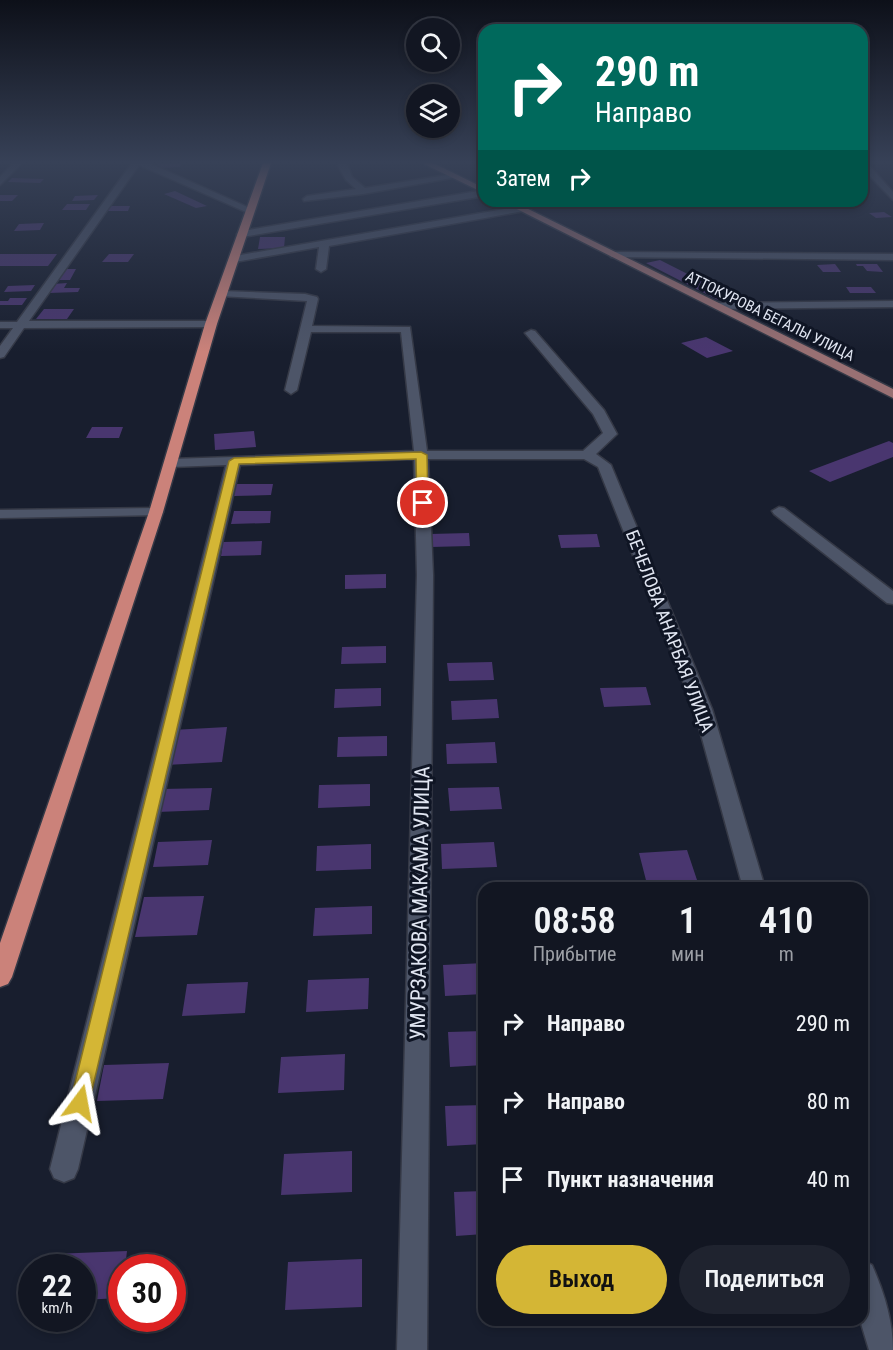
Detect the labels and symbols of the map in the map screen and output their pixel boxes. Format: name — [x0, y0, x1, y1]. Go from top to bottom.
street label: АТТОКУРОВА БЕГАЛЫ УЛИЦА — [683, 267, 858, 365]
pin — [397, 477, 448, 528]
street label: БЕЧЕЛОВА АНАРБАЯ УЛИЦА — [622, 527, 719, 736]
street label: УМУРЗАКОВА МАКАМА УЛИЦА — [406, 766, 434, 1040]
position arrow — [48, 1071, 112, 1135]
speed limit sign: 30 — [108, 1254, 186, 1332]

